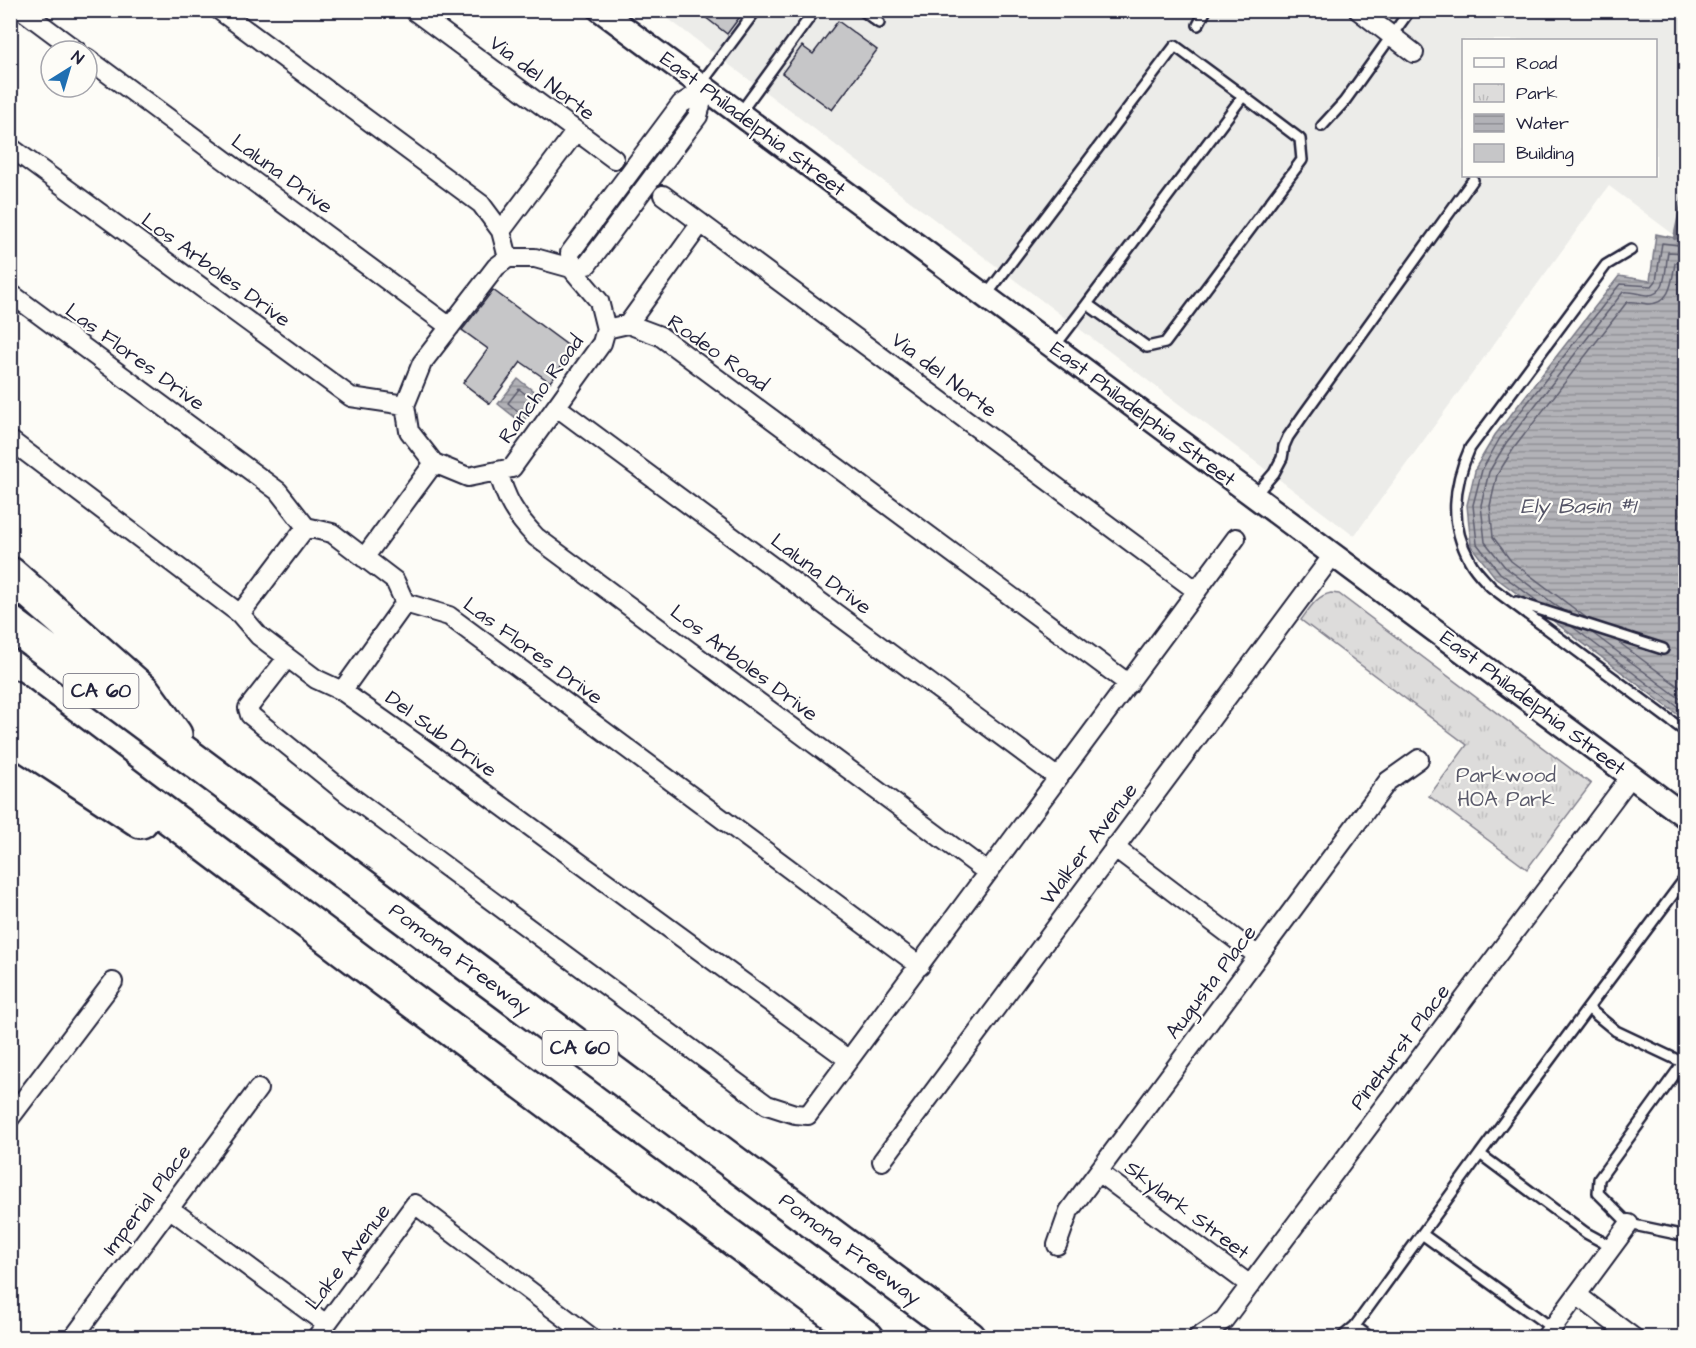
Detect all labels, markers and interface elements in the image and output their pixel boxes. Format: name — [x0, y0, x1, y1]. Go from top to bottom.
street label: Via del Norte — [483, 29, 601, 127]
north arrow — [39, 39, 99, 99]
legend — [1462, 39, 1657, 177]
street label: East Philadelphia Street — [653, 44, 852, 205]
text: N — [67, 46, 88, 70]
text: Road — [1516, 51, 1557, 76]
text: Park — [1516, 81, 1558, 106]
text: Water — [1516, 111, 1569, 136]
street label: Laluna Drive — [225, 127, 339, 221]
text: Building — [1516, 141, 1574, 167]
street label: Los Arboles Drive — [135, 206, 297, 334]
street label: Las Flores Drive — [59, 296, 211, 418]
street label: Rodeo Road — [662, 307, 775, 399]
street label: Via del Norte — [885, 326, 1003, 424]
street label: Rancho Road — [492, 328, 591, 449]
street label: East Philadelphia Street — [1043, 334, 1242, 495]
water label: Ely Basin #1 — [1520, 491, 1639, 523]
street label: Laluna Drive — [765, 526, 877, 622]
street label: Las Flores Drive — [457, 590, 609, 712]
street label: Los Arboles Drive — [664, 598, 824, 728]
street label: East Philadelphia Street — [1433, 623, 1632, 784]
road number: CA 60 — [63, 674, 138, 708]
street label: Del Sub Drive — [379, 684, 503, 784]
park label: Parkwood HOA Park — [1456, 761, 1556, 814]
street label: Walker Avenue — [1033, 777, 1145, 911]
street label: Pomona Freeway — [382, 896, 537, 1024]
street label: Augusta Place — [1159, 919, 1265, 1046]
street label: Pinehurst Place — [1343, 978, 1457, 1116]
road number: CA 60 — [542, 1031, 618, 1065]
street label: Imperial Place — [96, 1139, 199, 1262]
street label: Skylark Street — [1117, 1153, 1256, 1268]
street label: Pomona Freeway — [772, 1186, 927, 1314]
street label: Lake Avenue — [298, 1198, 398, 1316]

